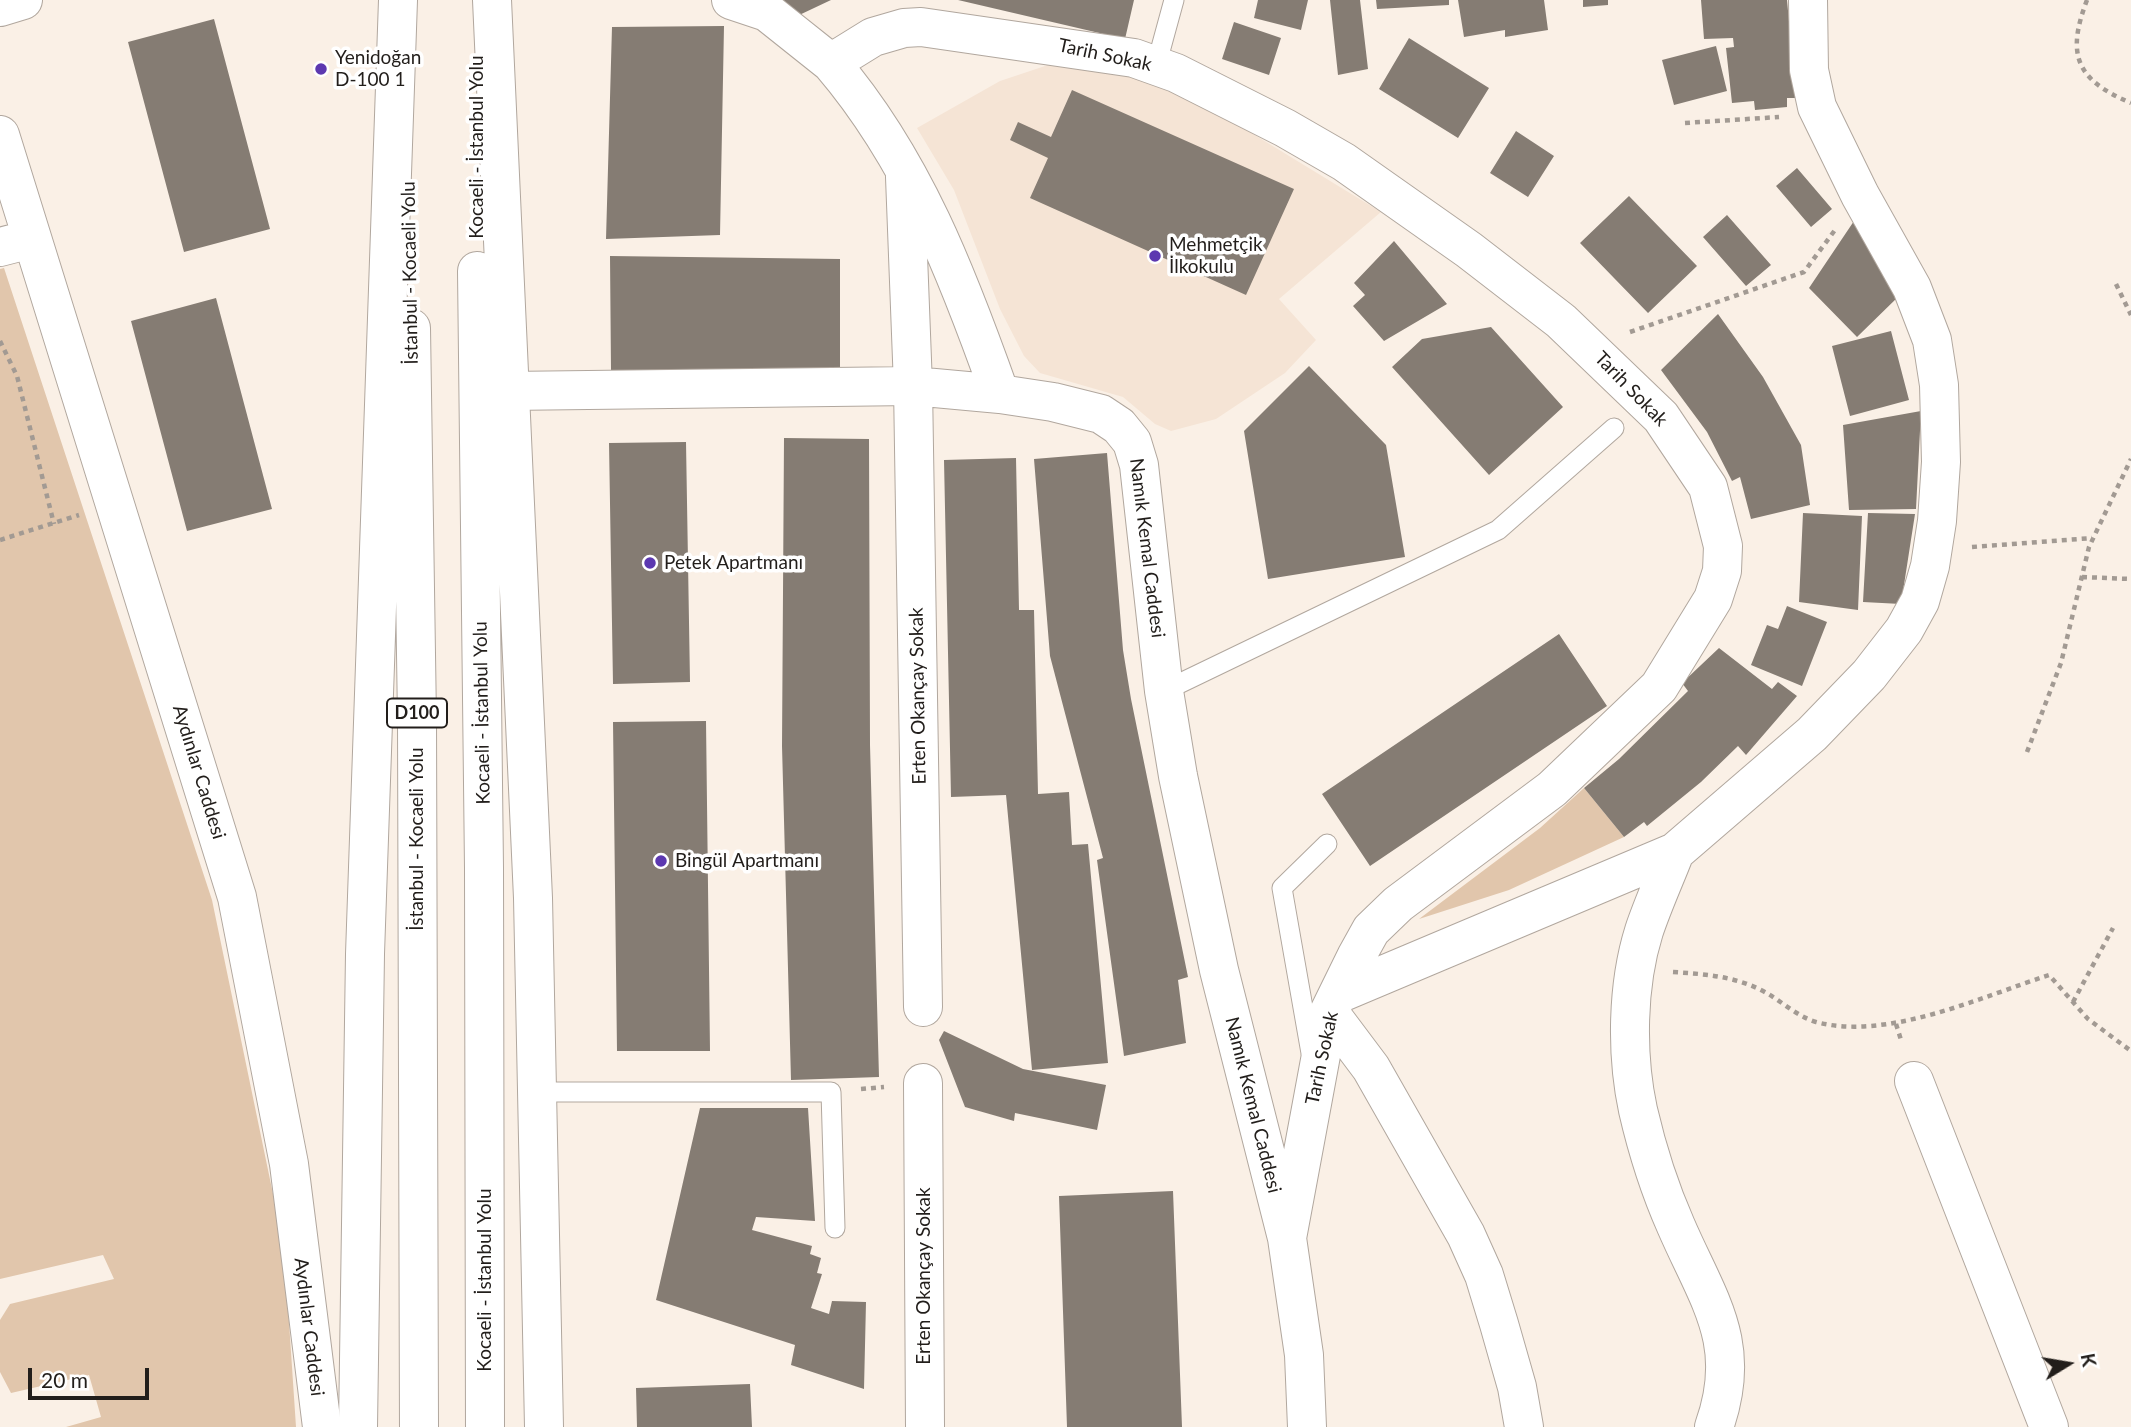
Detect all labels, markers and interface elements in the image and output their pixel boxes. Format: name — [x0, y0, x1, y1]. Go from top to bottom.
street label: Tarih Sokak — [1056, 34, 1154, 76]
place label: Yenidoğan D-100 1 — [335, 47, 421, 91]
street label: Kocaeli - İstanbul Yolu — [466, 55, 488, 239]
marker: Yenidoğan D-100 1 — [313, 61, 329, 77]
street label: İstanbul - Kocaeli Yolu — [397, 181, 423, 365]
place label: Mehmetçik İlkokulu — [1169, 234, 1263, 278]
marker: Mehmetçik İlkokulu — [1147, 248, 1163, 264]
street label: Tarih Sokak — [1590, 347, 1672, 431]
street label: Namık Kemal Caddesi — [1125, 457, 1169, 639]
place label: Petek Apartmanı — [664, 552, 803, 574]
marker: Petek Apartmanı — [642, 555, 658, 571]
street label: Erten Okançay Sokak — [905, 607, 931, 785]
street label: Kocaeli - İstanbul Yolu — [469, 621, 495, 805]
road number: D100 — [387, 698, 447, 728]
street label: Aydınlar Caddesi — [168, 702, 230, 842]
street label: İstanbul - Kocaeli Yolu — [406, 747, 428, 931]
place label: Bingül Apartmanı — [675, 850, 819, 872]
marker: Bingül Apartmanı — [653, 853, 669, 869]
street label: Tarih Sokak — [1301, 1009, 1343, 1107]
street label: Namık Kemal Caddesi — [1220, 1014, 1286, 1196]
street label: Erten Okançay Sokak — [913, 1187, 935, 1365]
street label: Kocaeli - İstanbul Yolu — [474, 1188, 496, 1372]
street label: Aydınlar Caddesi — [289, 1256, 329, 1398]
north arrow — [2033, 1329, 2103, 1399]
text: K — [2077, 1351, 2102, 1368]
scale bar — [32, 1354, 152, 1398]
text: 20 m — [41, 1367, 88, 1392]

